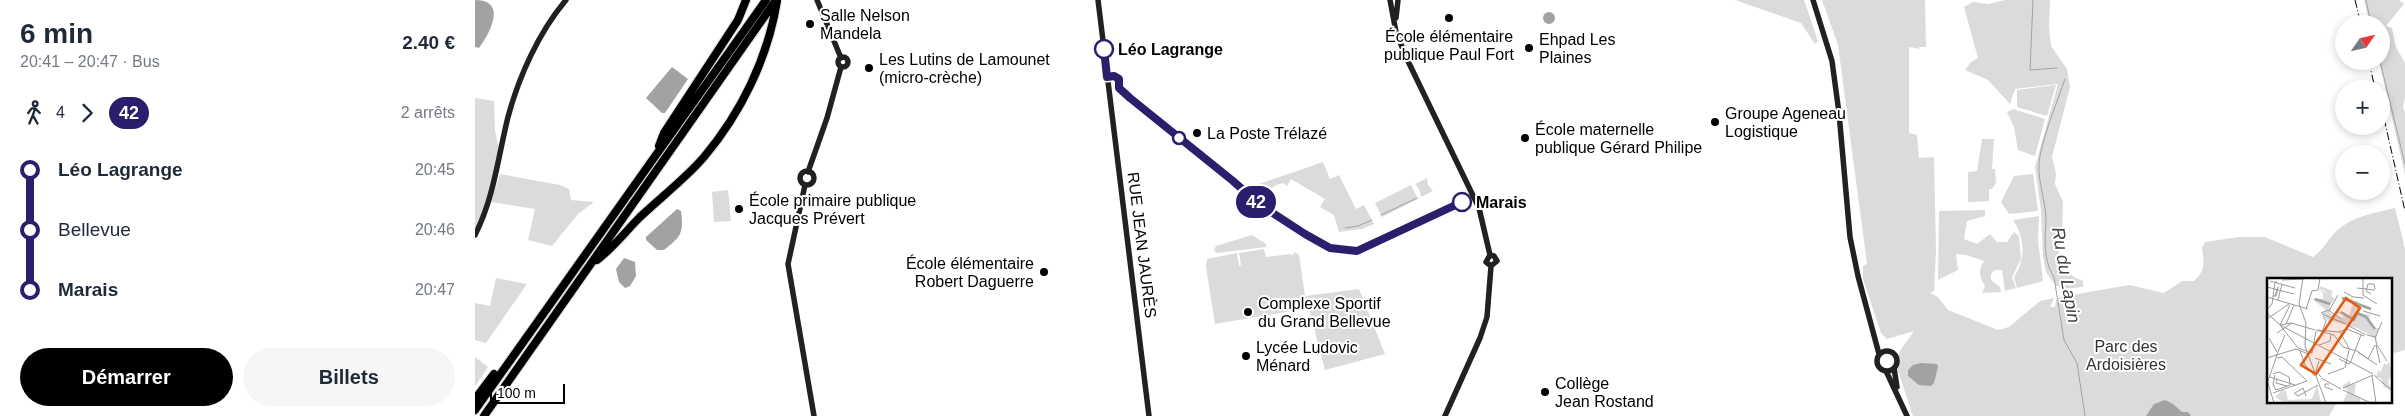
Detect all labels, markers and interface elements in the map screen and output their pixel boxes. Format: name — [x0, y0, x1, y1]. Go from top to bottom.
place label: Salle Nelson Mandela — [820, 7, 910, 42]
marker: École élémentaire publique Paul Fort — [1443, 12, 1455, 24]
north arrow — [2335, 15, 2390, 70]
map controls — [2335, 15, 2390, 200]
text: 6 min — [20, 18, 93, 49]
marker: Salle Nelson Mandela — [804, 18, 816, 30]
place label: École élémentaire publique Paul Fort — [1384, 27, 1514, 63]
place label: Ehpad Les Plaines — [1539, 31, 1616, 66]
text: 2.40 € — [402, 32, 455, 53]
marker: Léo Lagrange — [1094, 39, 1114, 59]
place label: Léo Lagrange — [1118, 41, 1223, 58]
marker: Ehpad Les Plaines — [1523, 42, 1535, 54]
place label: Les Lutins de Lamounet (micro-crèche) — [879, 51, 1050, 86]
text: 20:41 – 20:47 · Bus — [20, 53, 160, 70]
marker: Les Lutins de Lamounet (micro-crèche) — [863, 62, 875, 74]
button: + — [2335, 80, 2390, 135]
icon: walk — [20, 99, 48, 127]
icon: forward — [73, 99, 101, 127]
text: 42 — [119, 103, 139, 123]
text: 4 — [56, 104, 65, 121]
text: 2 arrêts — [401, 104, 455, 121]
place label: Groupe Ageneau Logistique — [1725, 105, 1846, 140]
marker: Groupe Ageneau Logistique — [1709, 116, 1721, 128]
place label: École maternelle publique Gérard Philipe — [1535, 120, 1702, 156]
place label: La Poste Trélazé — [1207, 125, 1327, 142]
marker: La Poste Trélazé — [1191, 127, 1203, 139]
unlabelled marker — [1172, 131, 1186, 145]
marker: École maternelle publique Gérard Philipe — [1519, 132, 1531, 144]
button: − — [2335, 145, 2390, 200]
text: Léo Lagrange — [58, 159, 183, 180]
text: 20:45 — [415, 161, 455, 178]
street label: RUE JEAN JAURÈS — [1125, 171, 1160, 319]
line badge: 42 — [1233, 186, 1279, 218]
place label: École primaire publique Jacques Prévert — [749, 191, 916, 227]
text: 42 — [1246, 192, 1266, 212]
marker: Marais — [1452, 192, 1472, 212]
place label: Marais — [1476, 194, 1527, 211]
marker: École primaire publique Jacques Prévert — [733, 203, 745, 215]
text: Bellevue — [58, 219, 131, 240]
text: 20:46 — [415, 221, 455, 238]
water label: Ru du Lapin — [2048, 225, 2084, 325]
place label: École élémentaire Robert Daguerre — [906, 254, 1034, 290]
marker: École élémentaire Robert Daguerre — [1038, 266, 1050, 278]
inset map — [2267, 278, 2393, 404]
text: Marais — [58, 279, 118, 300]
text: 20:47 — [415, 281, 455, 298]
place label: Complexe Sportif du Grand Bellevue — [1258, 295, 1391, 330]
marker: Complexe Sportif du Grand Bellevue — [1242, 306, 1254, 318]
park label: Parc des Ardoisières — [2086, 338, 2166, 373]
place label: Lycée Ludovic Ménard — [1256, 339, 1358, 374]
button: Démarrer — [20, 348, 233, 406]
button: Billets — [243, 348, 455, 406]
marker: Lycée Ludovic Ménard — [1240, 350, 1252, 362]
place label: Collège Jean Rostand — [1555, 375, 1654, 410]
scale bar — [490, 381, 565, 404]
text: 100 m — [497, 385, 536, 401]
marker: Collège Jean Rostand — [1539, 386, 1551, 398]

